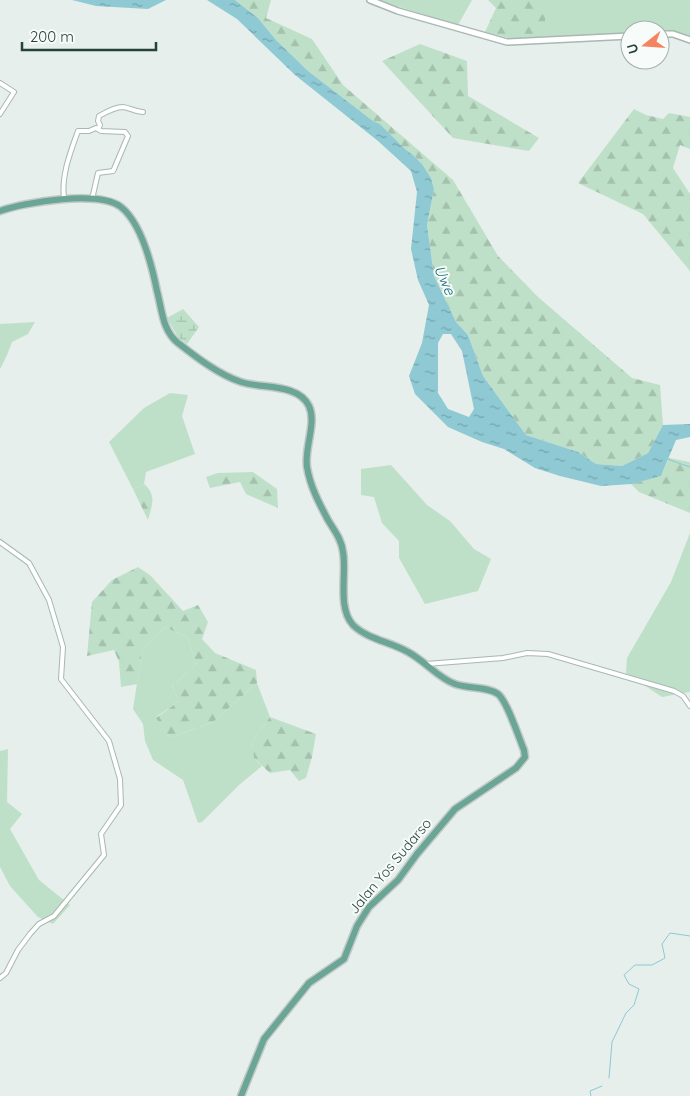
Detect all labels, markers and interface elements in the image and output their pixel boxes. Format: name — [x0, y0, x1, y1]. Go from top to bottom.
scale bar — [22, 20, 156, 52]
north arrow — [620, 20, 670, 70]
text: 200 m — [30, 27, 74, 46]
text: U — [623, 41, 643, 56]
water label: Uwe — [430, 262, 460, 298]
street label: Jalan Yos Sudarso — [345, 814, 435, 918]

